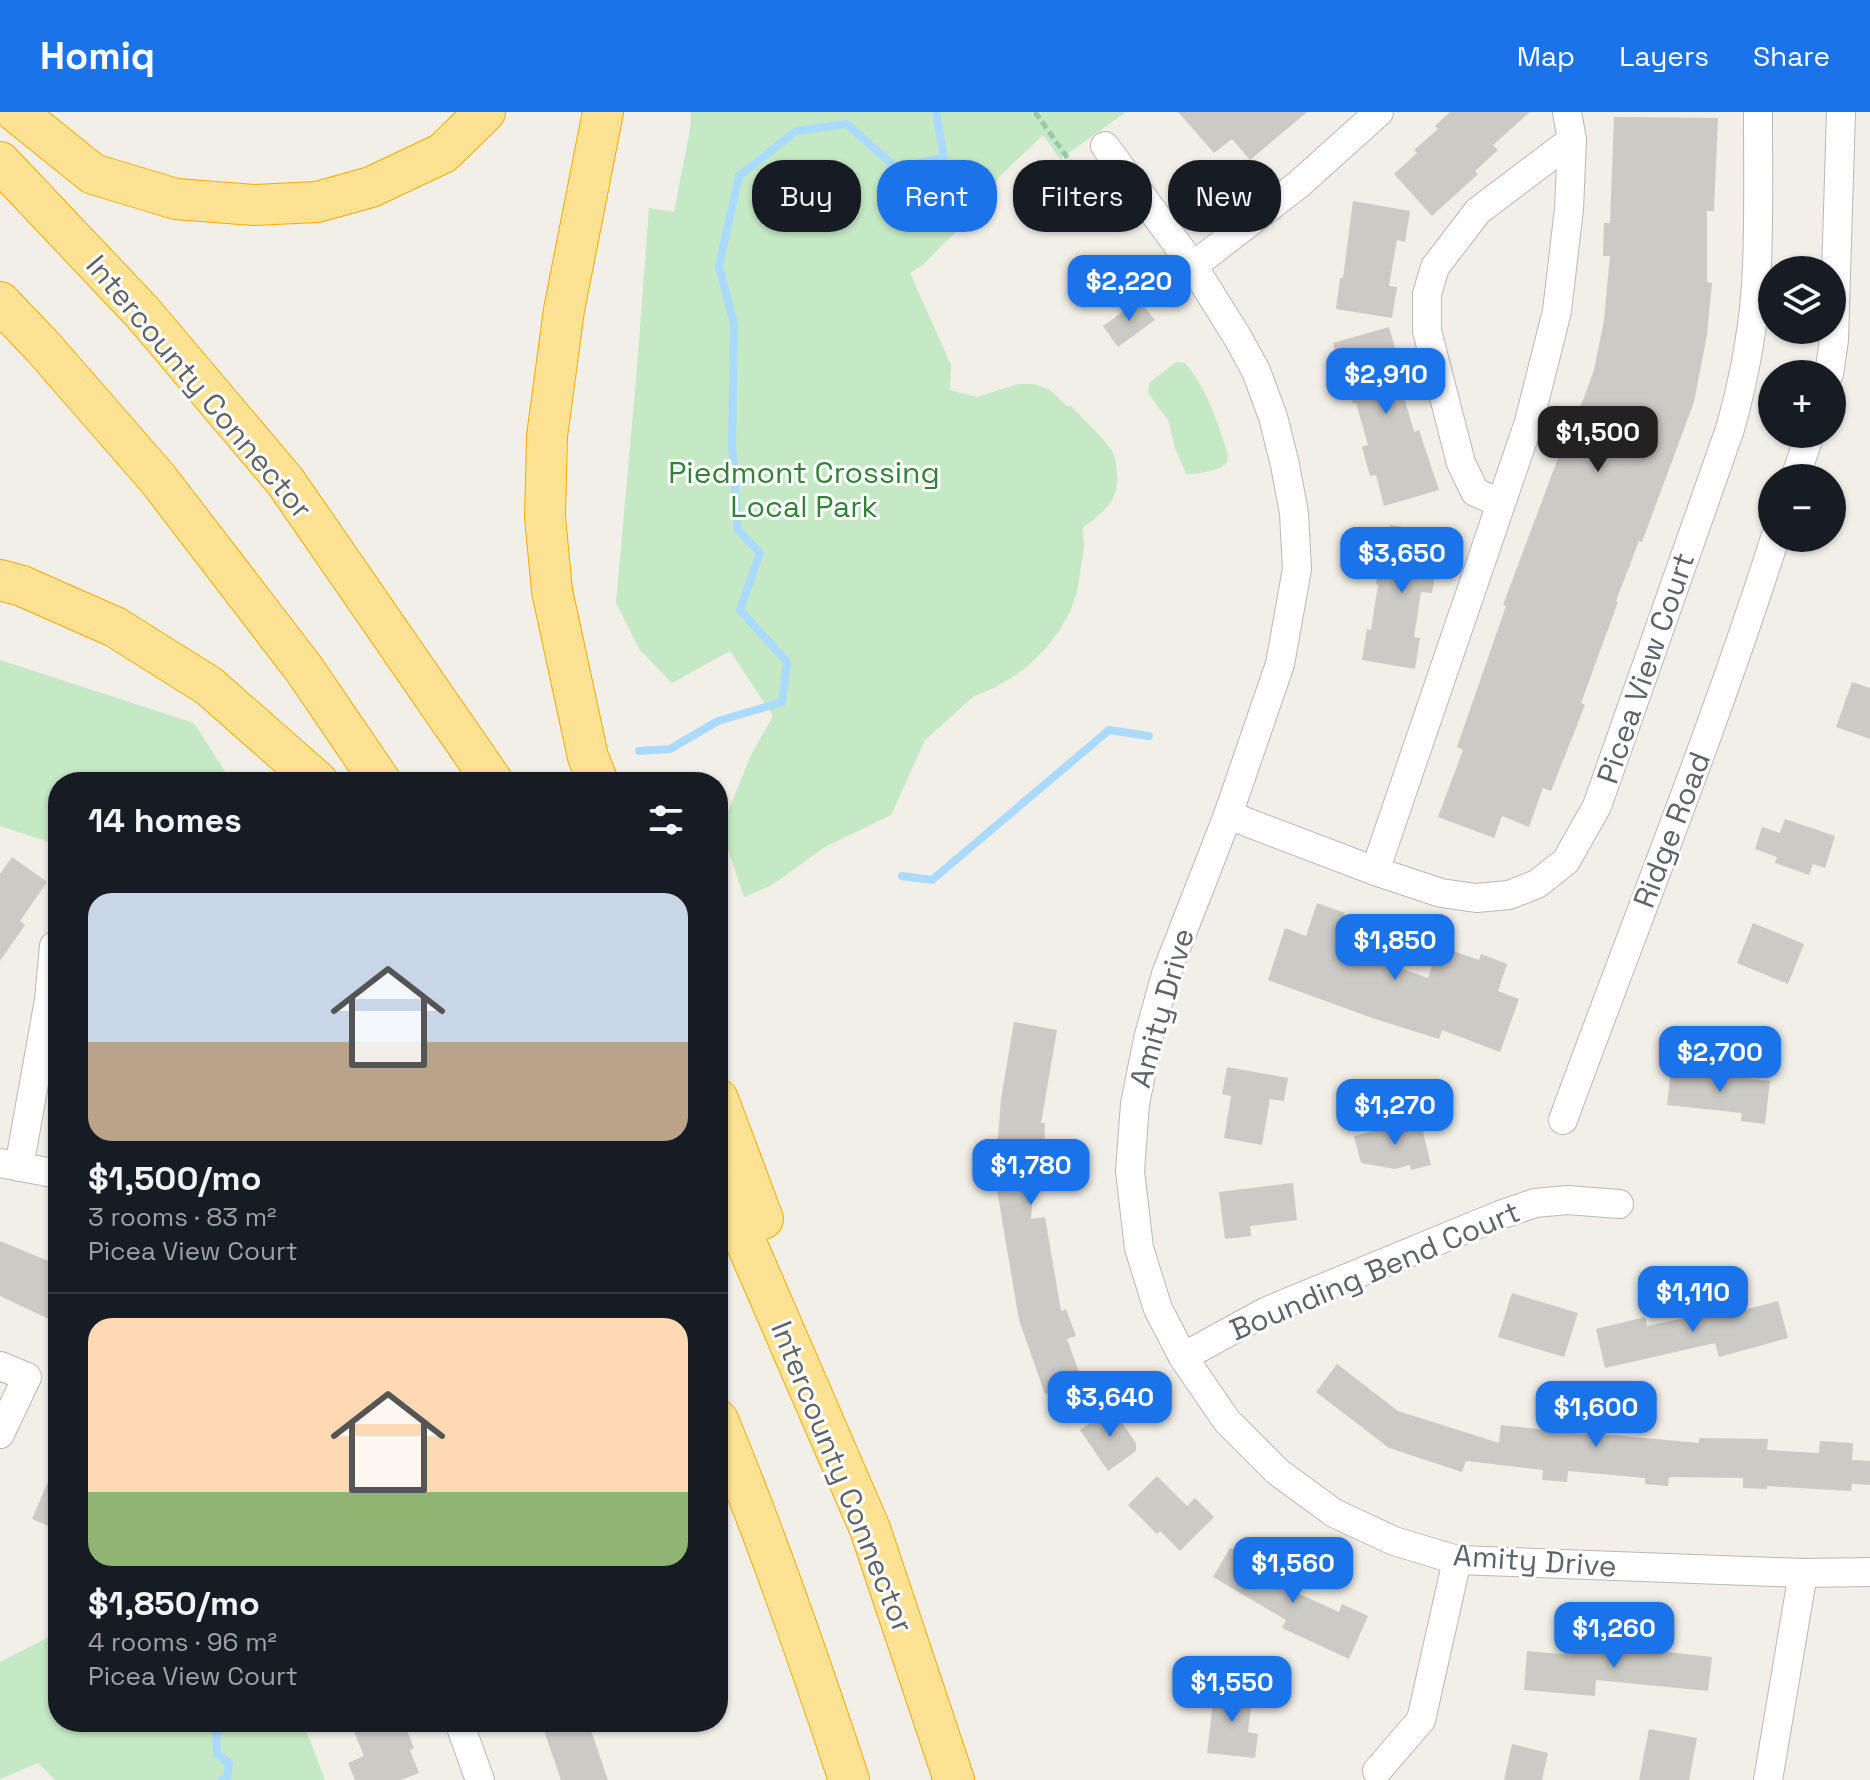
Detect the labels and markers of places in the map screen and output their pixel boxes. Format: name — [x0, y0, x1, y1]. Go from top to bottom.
pin: $2,220 — [1064, 255, 1194, 323]
pin: $2,910 — [1321, 348, 1451, 416]
pin: $1,500 — [1533, 406, 1663, 474]
pin: $3,650 — [1337, 527, 1467, 595]
pin: $1,850 — [1330, 914, 1460, 982]
pin: $2,700 — [1655, 1026, 1785, 1094]
pin: $1,270 — [1330, 1079, 1460, 1147]
pin: $1,780 — [966, 1139, 1096, 1207]
pin: $1,110 — [1628, 1266, 1758, 1334]
pin: $3,640 — [1045, 1371, 1175, 1439]
pin: $1,600 — [1531, 1381, 1661, 1449]
pin: $1,560 — [1228, 1537, 1358, 1605]
pin: $1,260 — [1549, 1602, 1679, 1670]
pin: $1,550 — [1167, 1656, 1297, 1724]

